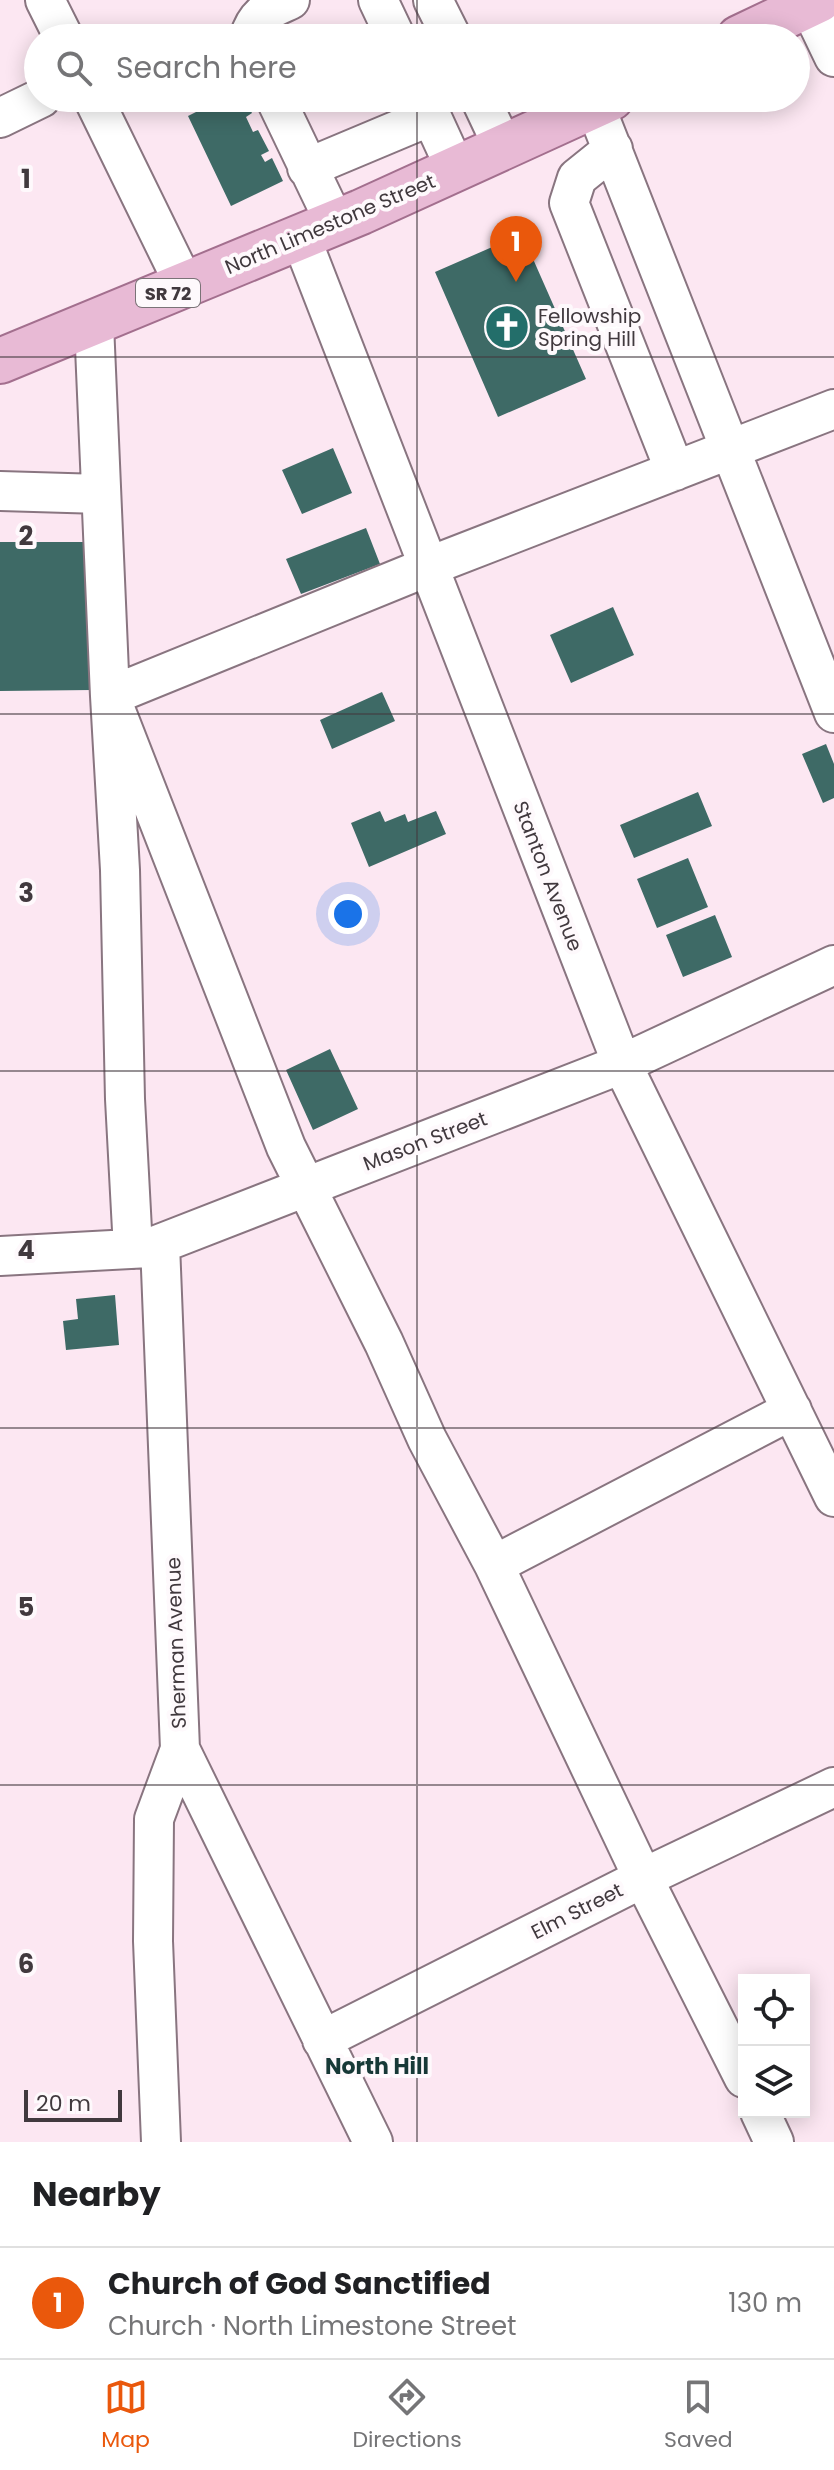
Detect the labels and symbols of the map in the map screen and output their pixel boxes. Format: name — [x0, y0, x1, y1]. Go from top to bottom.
text: 1 — [21, 161, 31, 197]
street label: North Limestone Street — [221, 167, 439, 281]
pin: 1 — [490, 216, 542, 282]
road number: SR 72 — [136, 279, 200, 307]
place label: Fellowship Spring Hill — [538, 302, 641, 353]
church icon: Fellowship Spring Hill — [483, 303, 531, 351]
text: 2 — [19, 518, 34, 554]
street label: Stanton Avenue — [506, 797, 590, 955]
text: 3 — [18, 875, 34, 911]
your location — [328, 894, 368, 934]
street label: Mason Street — [359, 1105, 491, 1177]
text: 4 — [17, 1232, 35, 1268]
street label: Sherman Avenue — [159, 1557, 193, 1729]
text: 5 — [18, 1589, 34, 1625]
street label: Elm Street — [526, 1876, 628, 1946]
text: 6 — [18, 1946, 34, 1982]
district label: North Hill — [325, 2051, 429, 2082]
scale bar — [24, 2086, 122, 2122]

